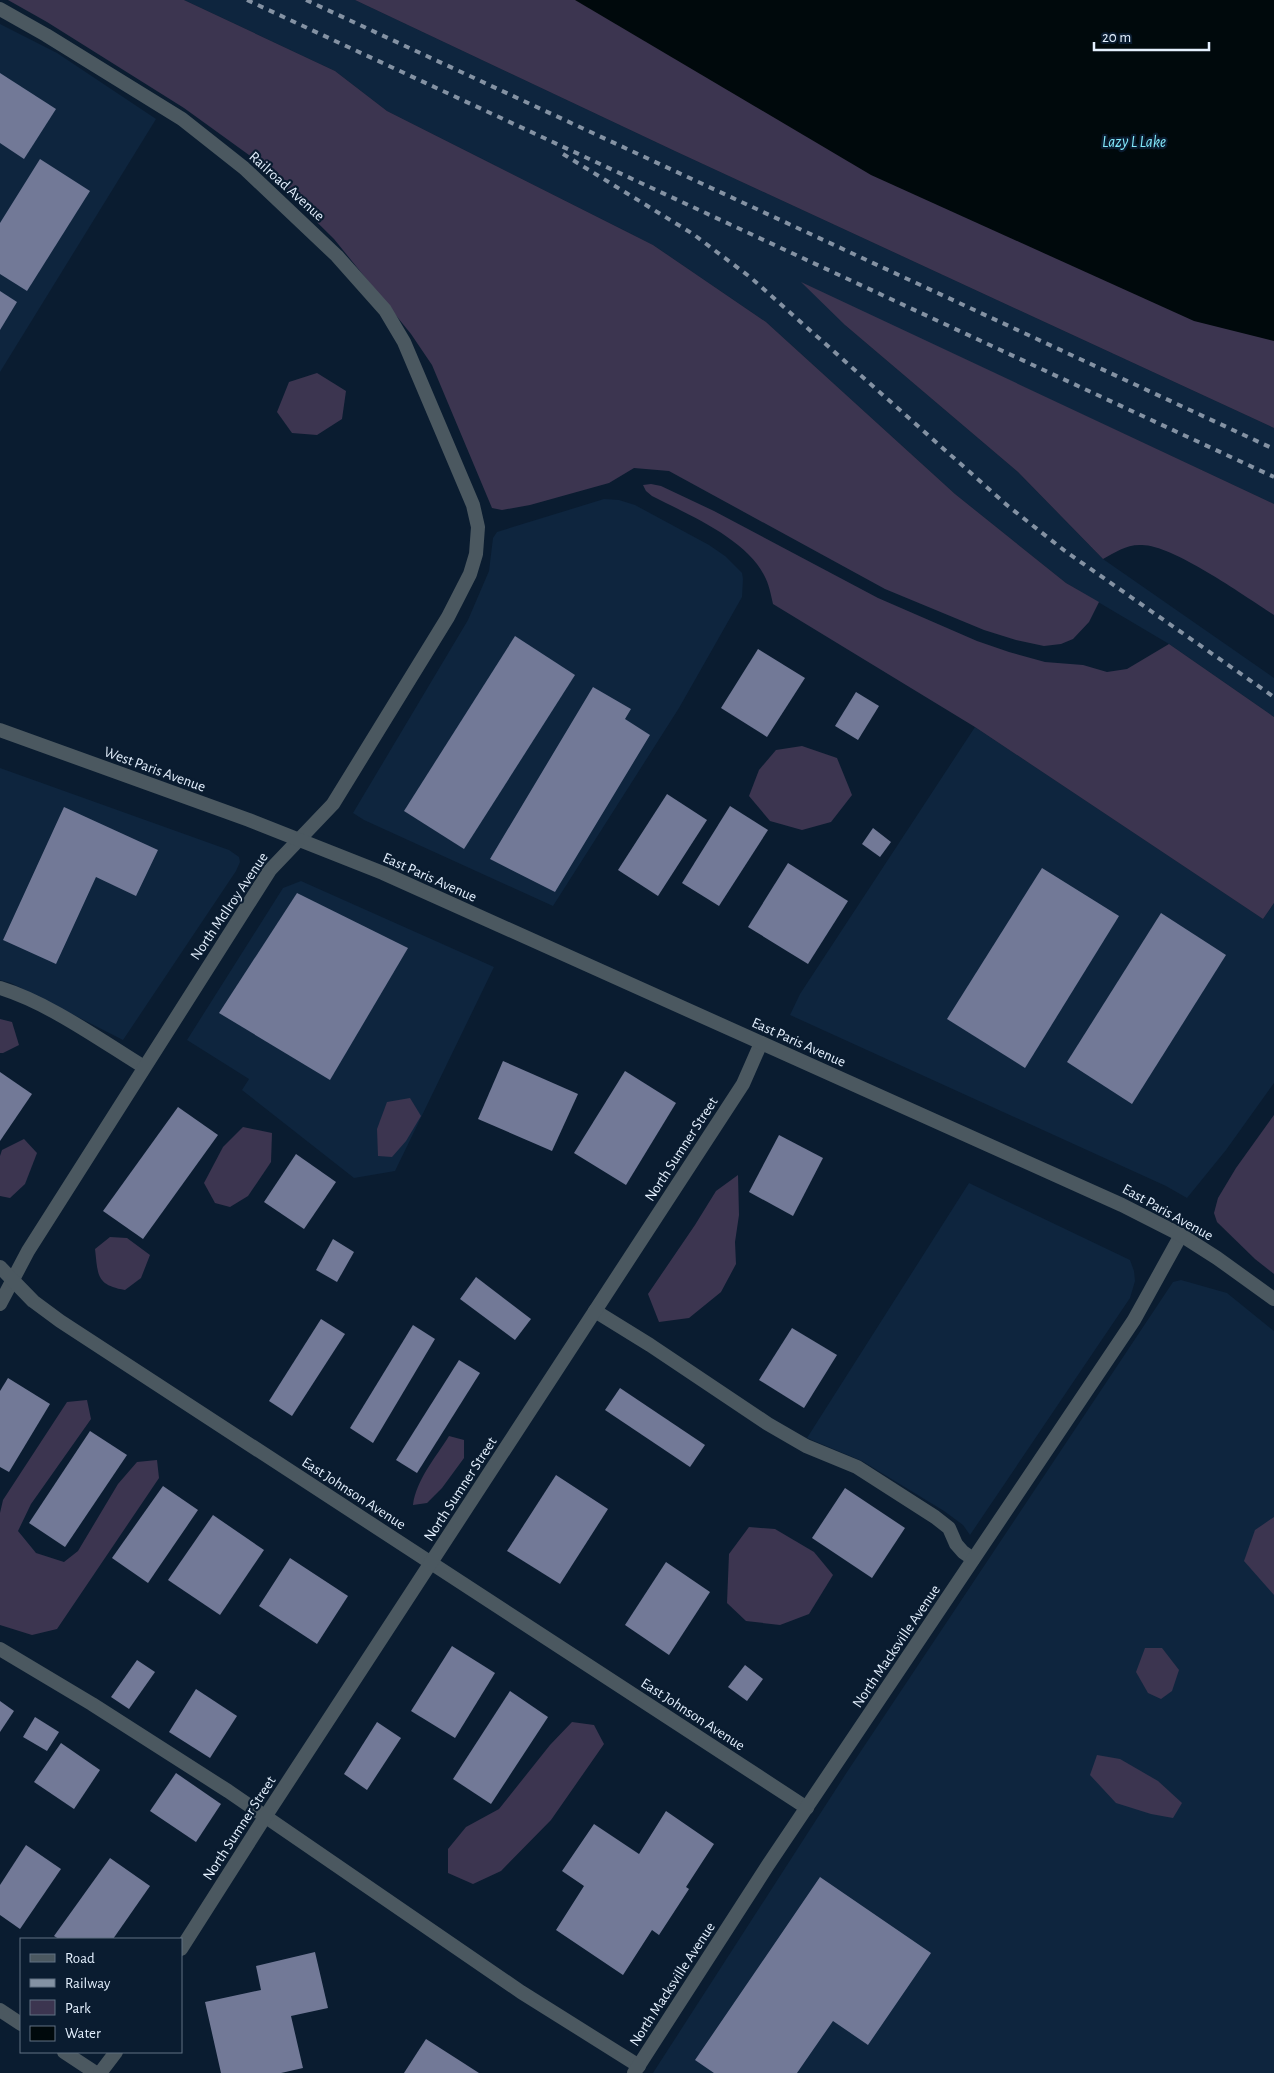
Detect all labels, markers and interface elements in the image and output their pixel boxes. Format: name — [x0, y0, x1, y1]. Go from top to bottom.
scale bar — [1094, 20, 1209, 52]
text: 20 m — [1102, 30, 1131, 45]
water label: Lazy L Lake — [1102, 134, 1166, 150]
street label: Railroad Avenue — [246, 149, 327, 224]
street label: West Paris Avenue — [102, 744, 208, 795]
street label: North McIlroy Avenue — [188, 850, 271, 963]
street label: East Paris Avenue — [381, 850, 479, 905]
street label: East Paris Avenue — [750, 1015, 848, 1070]
street label: North Sumner Street — [642, 1094, 721, 1204]
street label: East Paris Avenue — [1120, 1181, 1216, 1244]
street label: North Sumner Street — [421, 1434, 500, 1544]
street label: East Johnson Avenue — [299, 1454, 408, 1533]
street label: North Macksville Avenue — [850, 1582, 943, 1710]
street label: East Johnson Avenue — [638, 1675, 747, 1754]
street label: North Sumner Street — [200, 1773, 279, 1883]
street label: North Macksville Avenue — [627, 1920, 718, 2049]
legend — [20, 1938, 182, 2053]
text: Road — [65, 1951, 95, 1966]
text: Railway — [65, 1976, 111, 1991]
text: Park — [65, 2001, 91, 2016]
text: Water — [65, 2026, 101, 2041]

